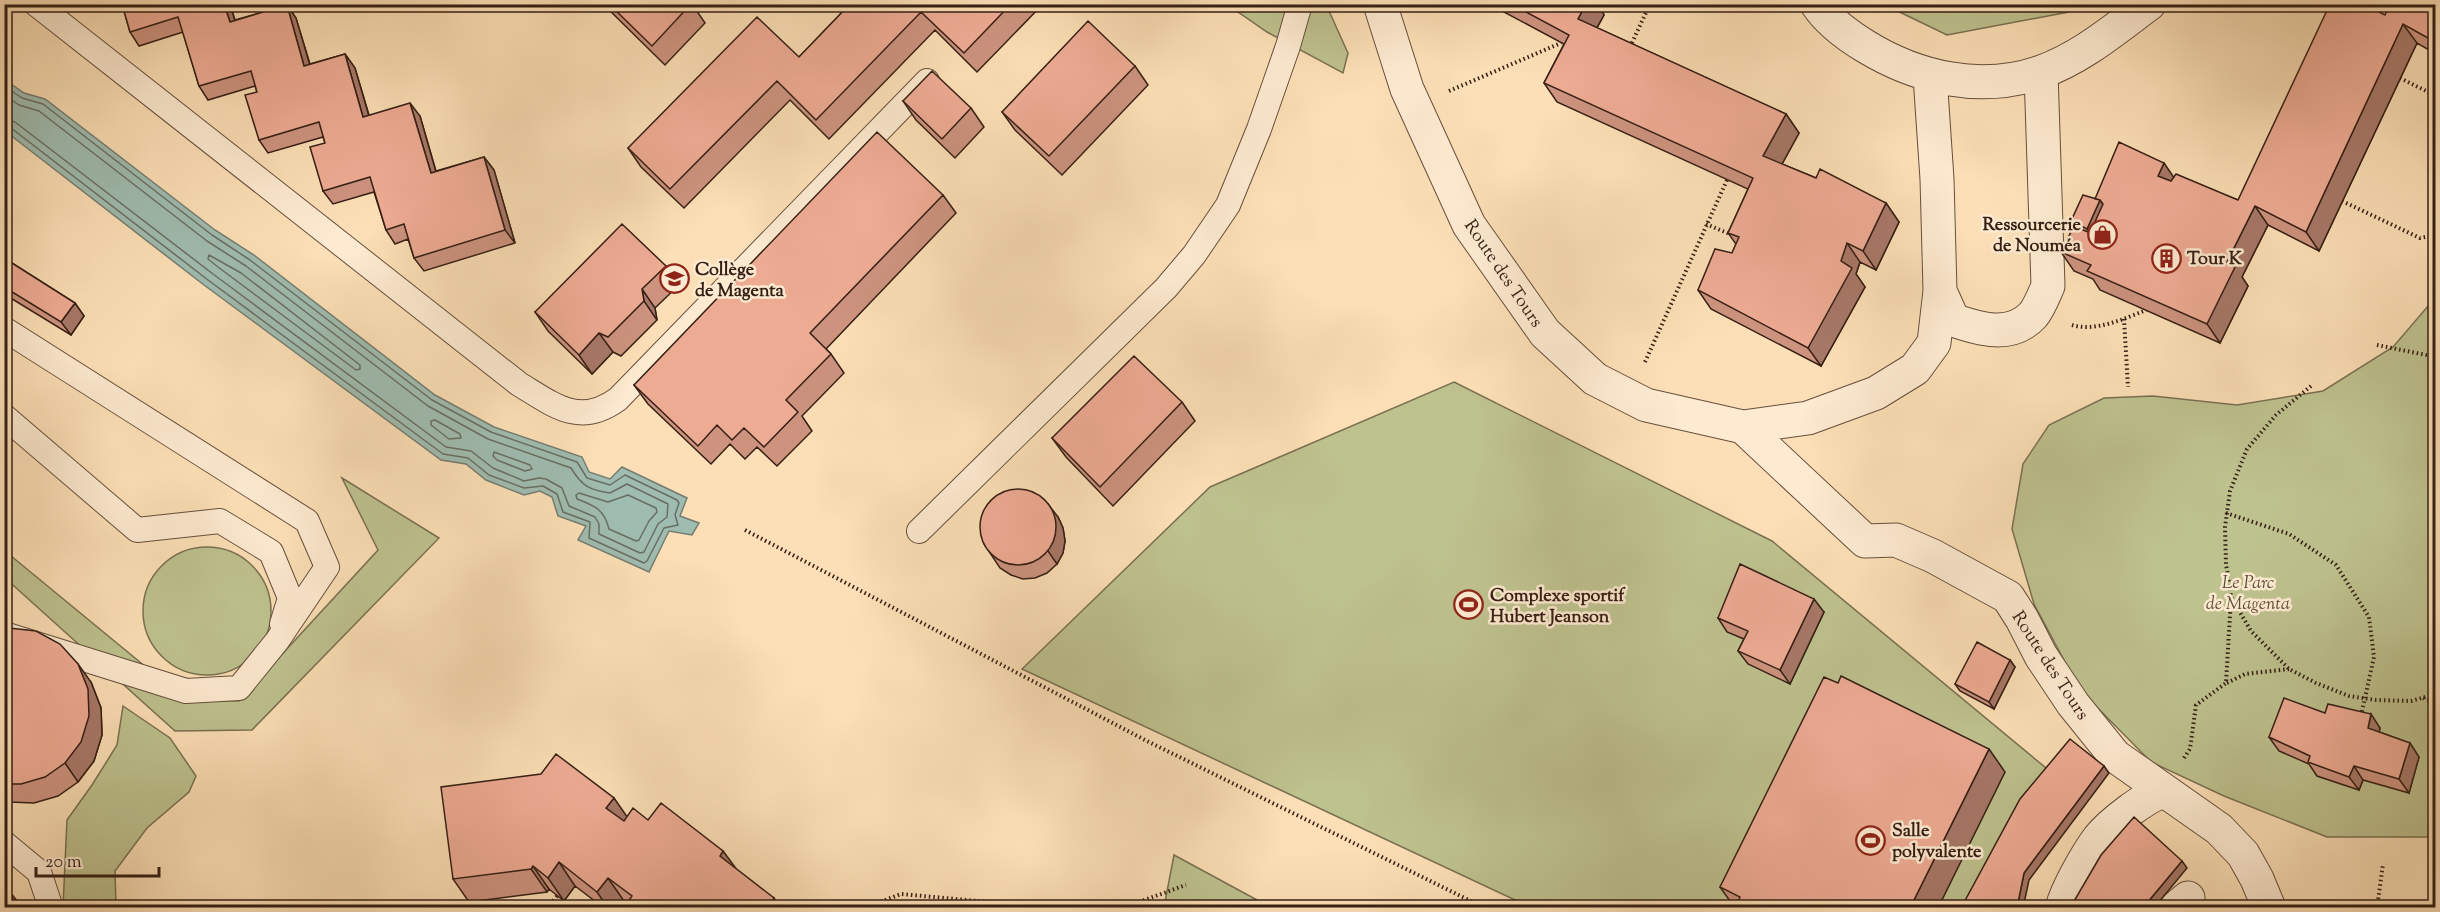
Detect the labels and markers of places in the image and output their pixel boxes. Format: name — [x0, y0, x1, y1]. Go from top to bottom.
place label: Ressourcerie de Nouméa — [1982, 213, 2082, 260]
shop icon: Ressourcerie de Nouméa — [2086, 218, 2118, 250]
building icon: Tour K — [2150, 242, 2182, 274]
place label: Tour K — [2187, 247, 2243, 273]
place label: Collège de Magenta — [695, 258, 784, 305]
school or university icon: Collège de Magenta — [658, 263, 690, 295]
place label: Complexe sportif Hubert Jeanson — [1490, 584, 1626, 631]
sports icon: Complexe sportif Hubert Jeanson — [1453, 589, 1485, 621]
place label: Salle polyvalente — [1892, 819, 1982, 866]
sports icon: Salle polyvalente — [1855, 824, 1887, 856]

